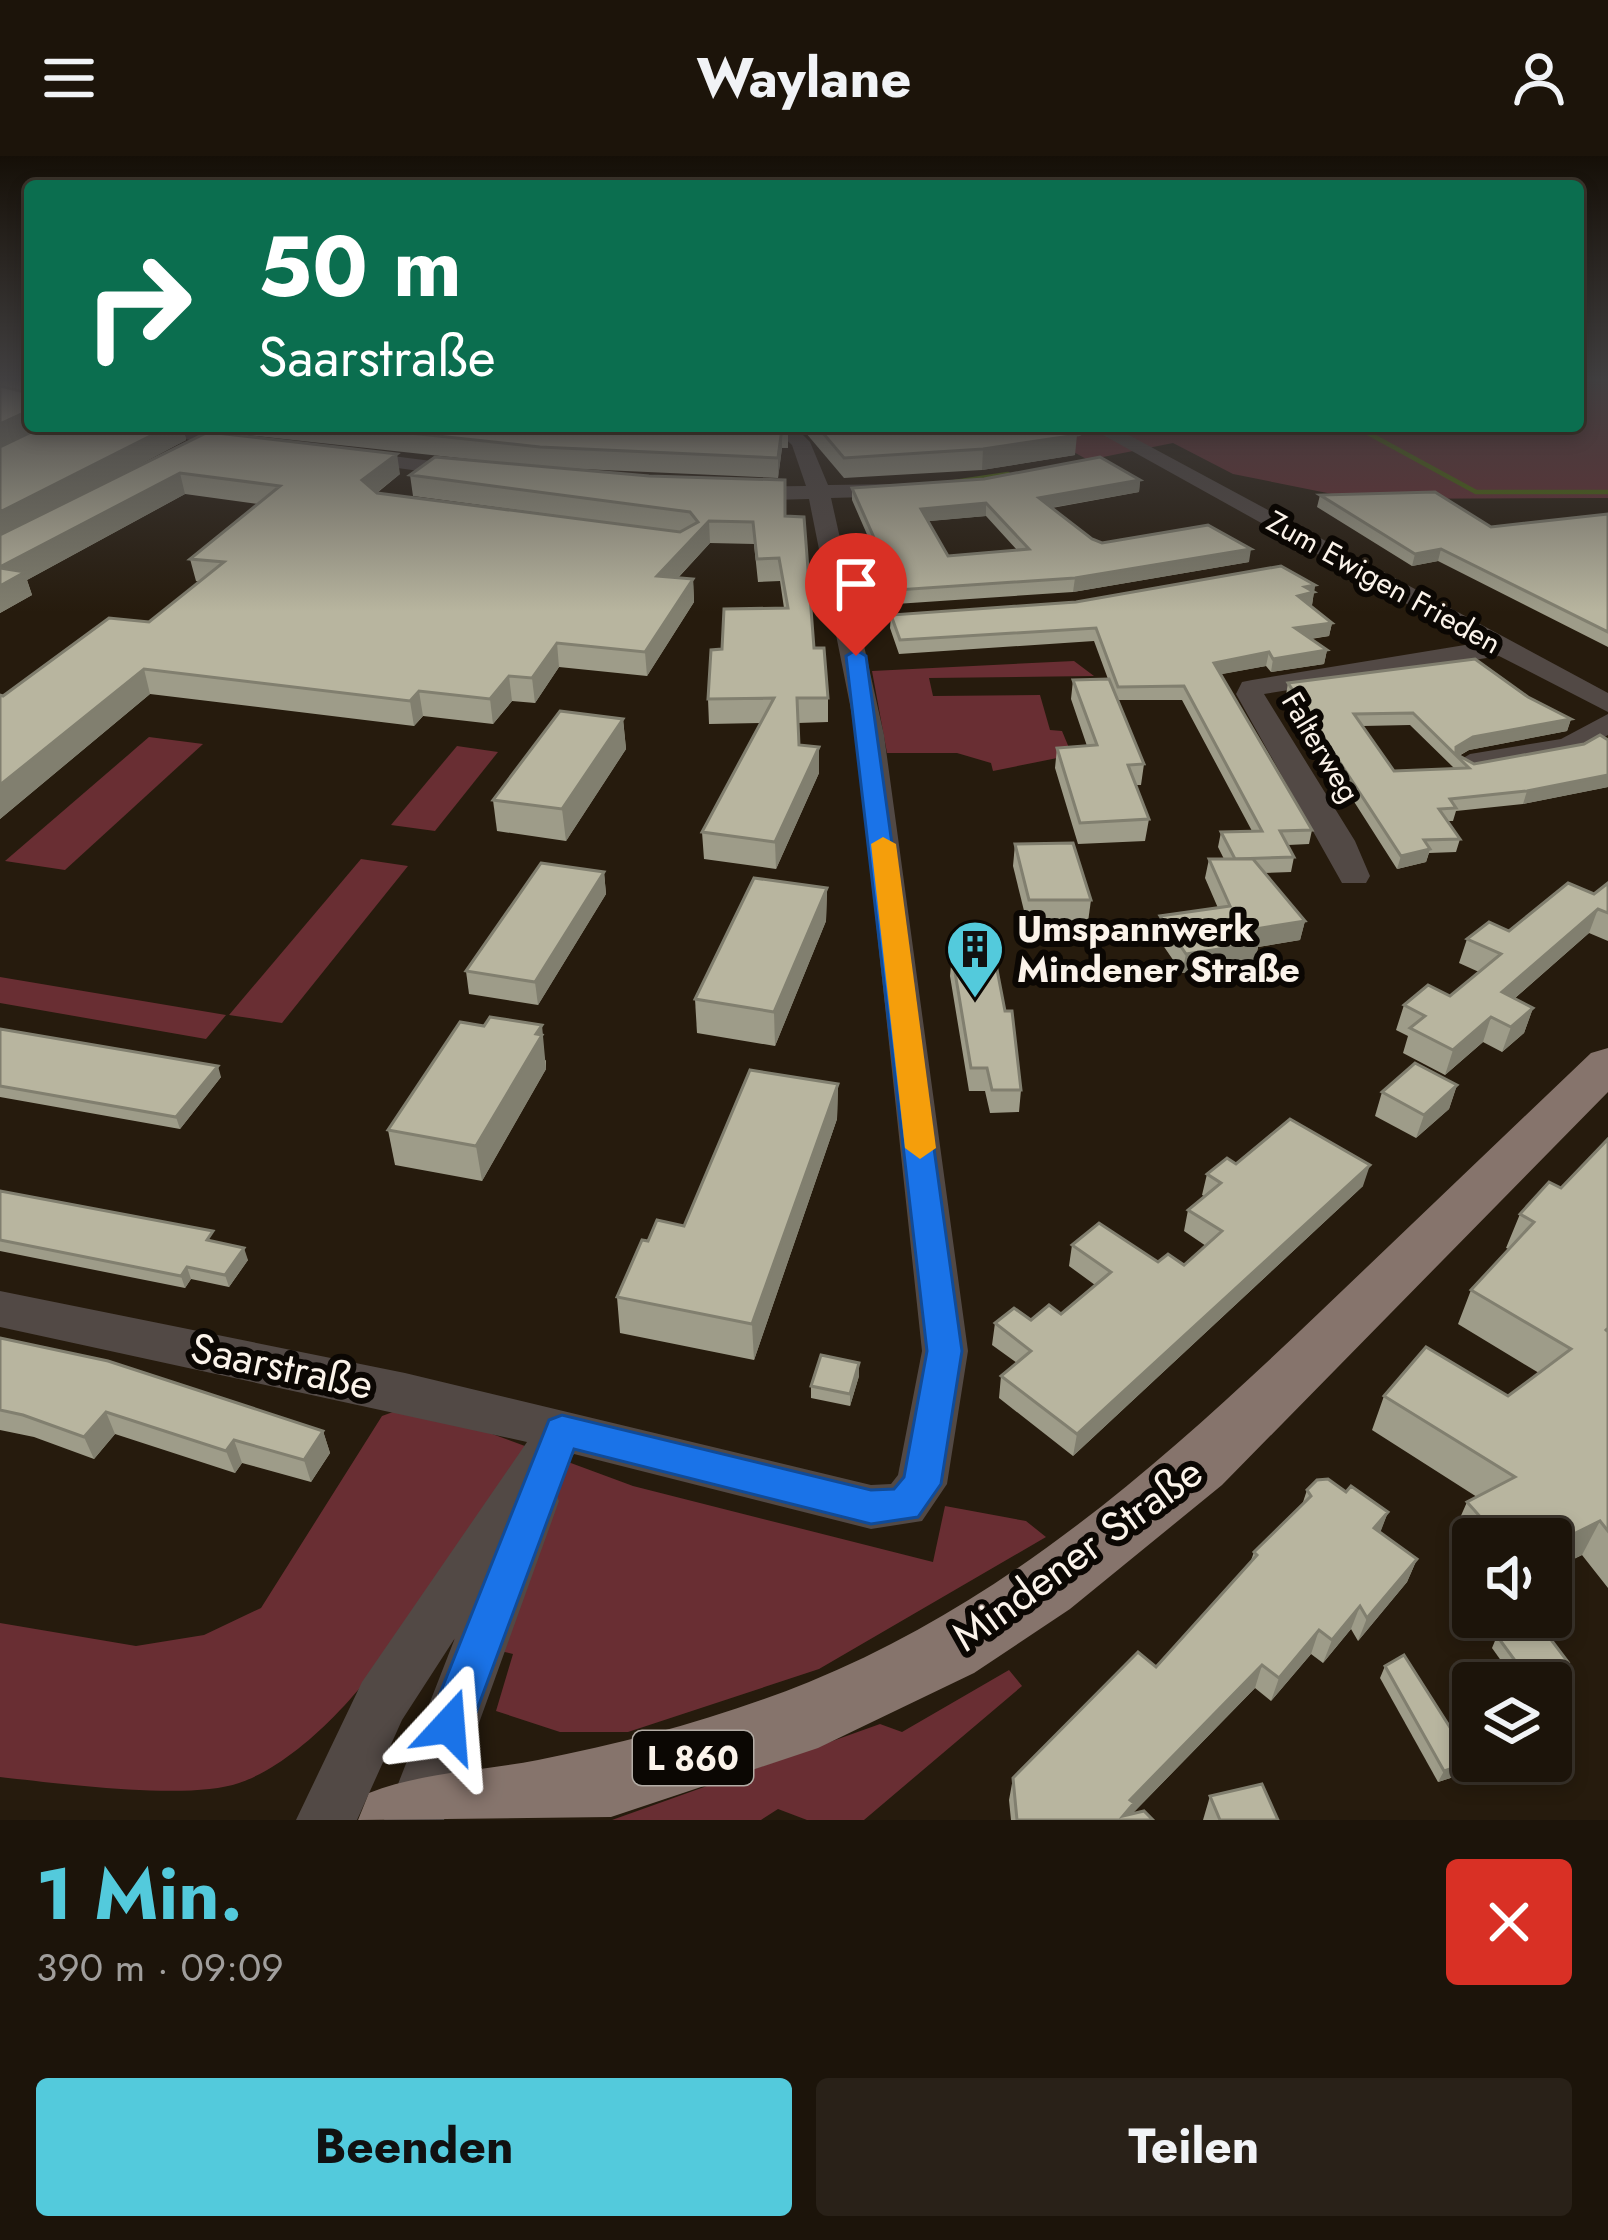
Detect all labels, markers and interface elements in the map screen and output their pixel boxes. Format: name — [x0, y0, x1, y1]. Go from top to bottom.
text: Waylane — [697, 39, 911, 117]
icon: menu — [36, 45, 102, 111]
icon: person — [1506, 45, 1572, 111]
text: 50 m — [258, 206, 462, 328]
icon: right — [60, 228, 216, 384]
text: Saarstraße — [258, 318, 496, 396]
street label: Zum Ewigen Frieden — [1259, 500, 1509, 664]
pin — [805, 533, 907, 656]
icon: arrive — [823, 551, 889, 617]
street label: Falterweg — [1271, 684, 1371, 810]
place label: Umspannwerk Mindener Straße — [1017, 902, 1300, 995]
building icon: Umspannwerk Mindener Straße — [944, 918, 1006, 1000]
street label: Saarstraße — [185, 1317, 379, 1415]
street label: Mindener Straße — [939, 1442, 1215, 1666]
map controls — [1452, 1518, 1572, 1782]
button: sound — [1452, 1518, 1572, 1638]
button: layers — [1452, 1662, 1572, 1782]
position arrow — [386, 1663, 512, 1789]
road number: L 860 — [633, 1731, 753, 1785]
text: 1 Min. — [36, 1842, 243, 1946]
button: close — [1446, 1859, 1572, 1985]
text: 390 m · 09:09 — [36, 1939, 284, 1996]
button: Beenden — [36, 2078, 792, 2216]
button: Teilen — [816, 2078, 1572, 2216]

